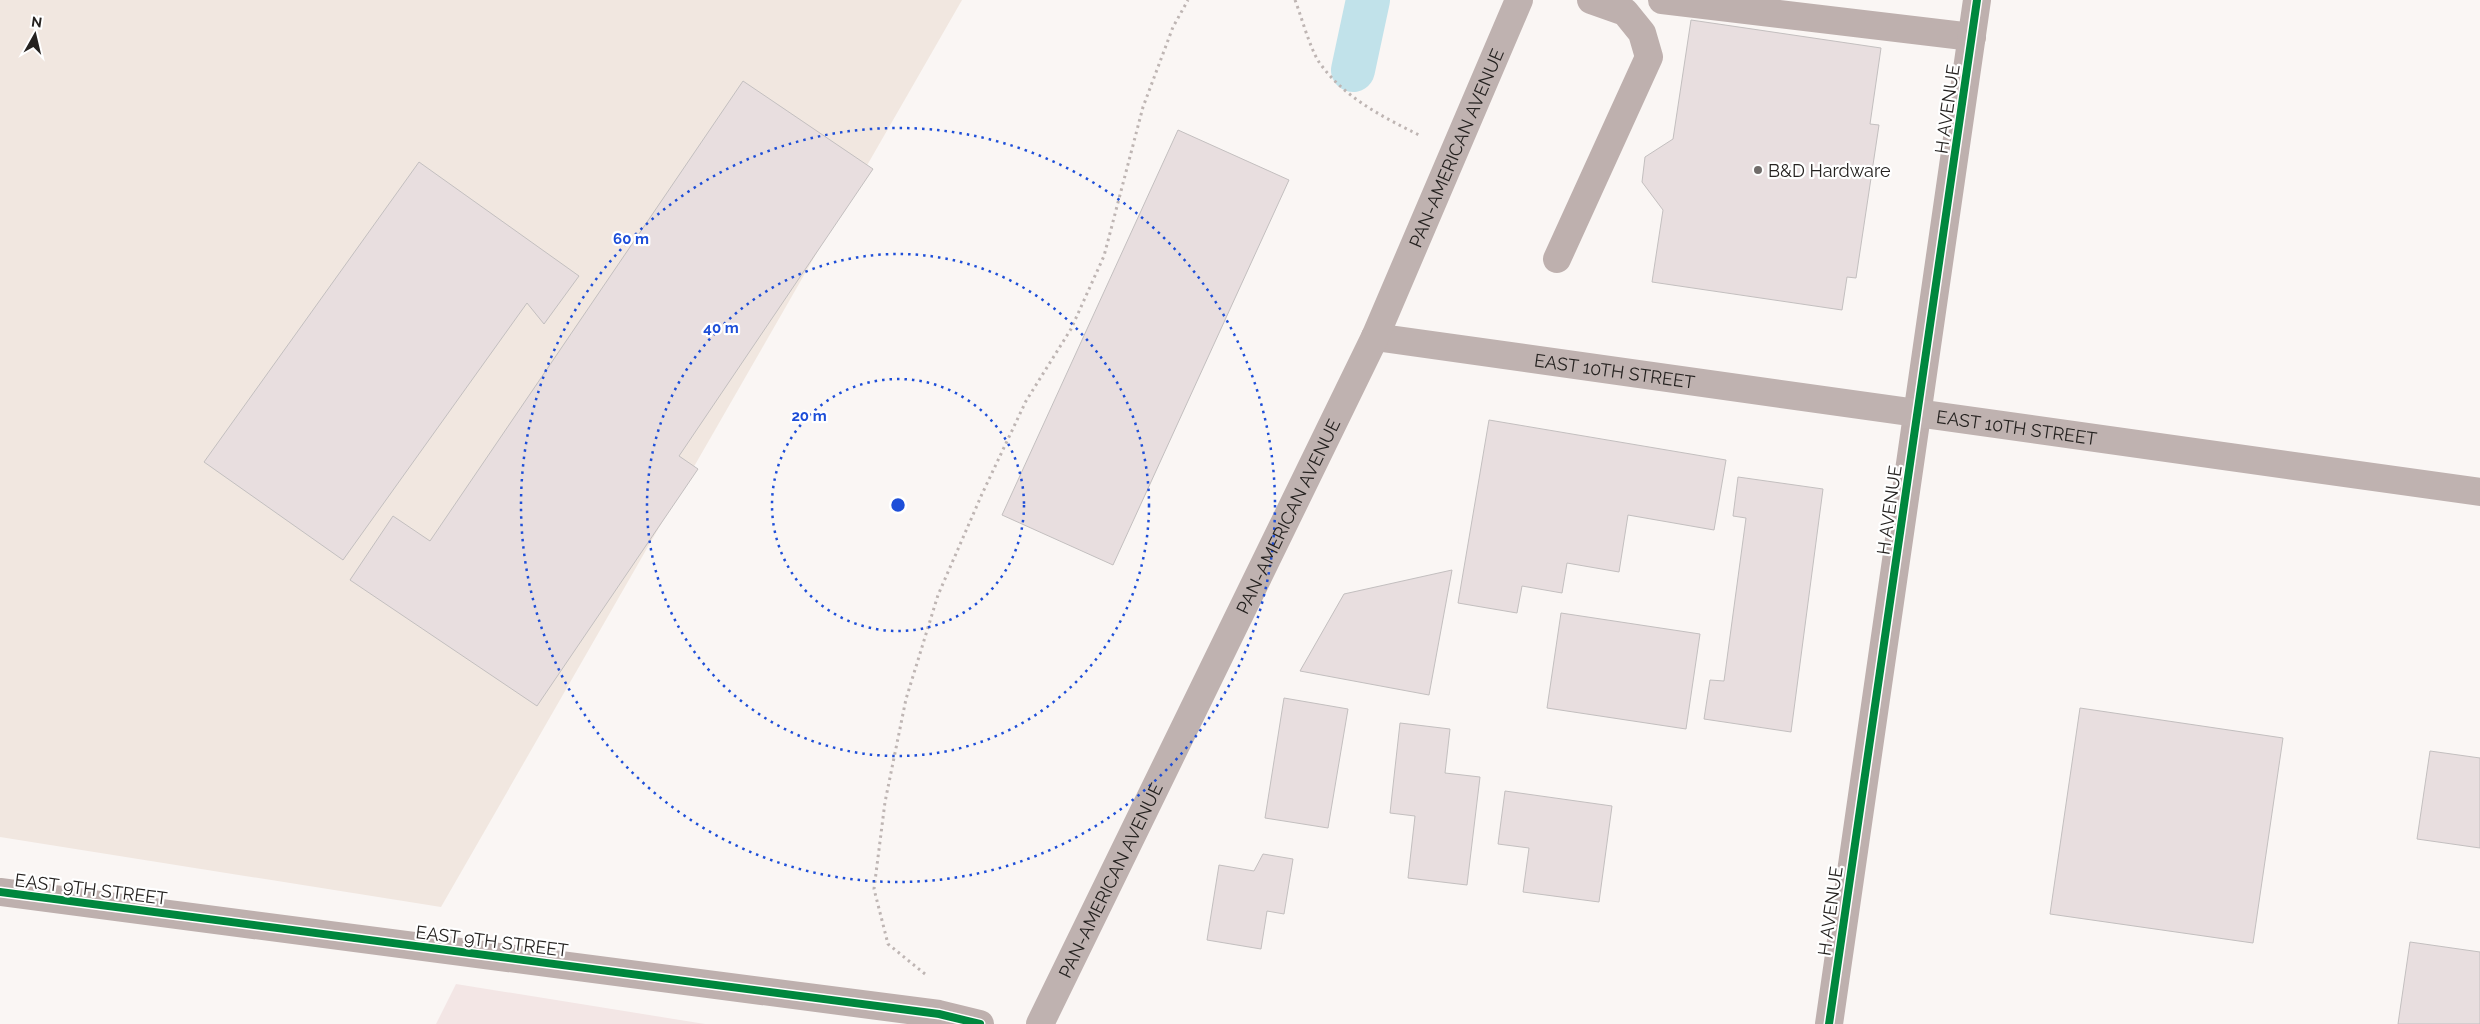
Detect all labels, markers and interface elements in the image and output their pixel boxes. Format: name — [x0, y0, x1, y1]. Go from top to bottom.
north arrow — [10, 10, 60, 60]
text: N — [30, 13, 43, 31]
street label: PAN-AMERICAN AVENUE — [1404, 45, 1508, 250]
street label: H AVENUE — [1930, 63, 1964, 155]
place label: B&D Hardware — [1768, 160, 1891, 181]
marker: B&D Hardware — [1752, 164, 1764, 176]
text: 60 m — [613, 230, 649, 248]
text: 40 m — [703, 319, 739, 337]
street label: EAST 10TH STREET — [1533, 349, 1696, 392]
street label: EAST 10TH STREET — [1935, 405, 2098, 449]
text: 20 m — [791, 407, 827, 425]
street label: PAN-AMERICAN AVENUE — [1231, 415, 1344, 617]
street label: H AVENUE — [1872, 464, 1906, 556]
centre of rings — [889, 496, 907, 514]
street label: PAN-AMERICAN AVENUE — [1054, 779, 1167, 981]
street label: H AVENUE — [1813, 865, 1847, 957]
street label: EAST 9TH STREET — [14, 869, 168, 909]
street label: EAST 9TH STREET — [415, 921, 569, 961]

